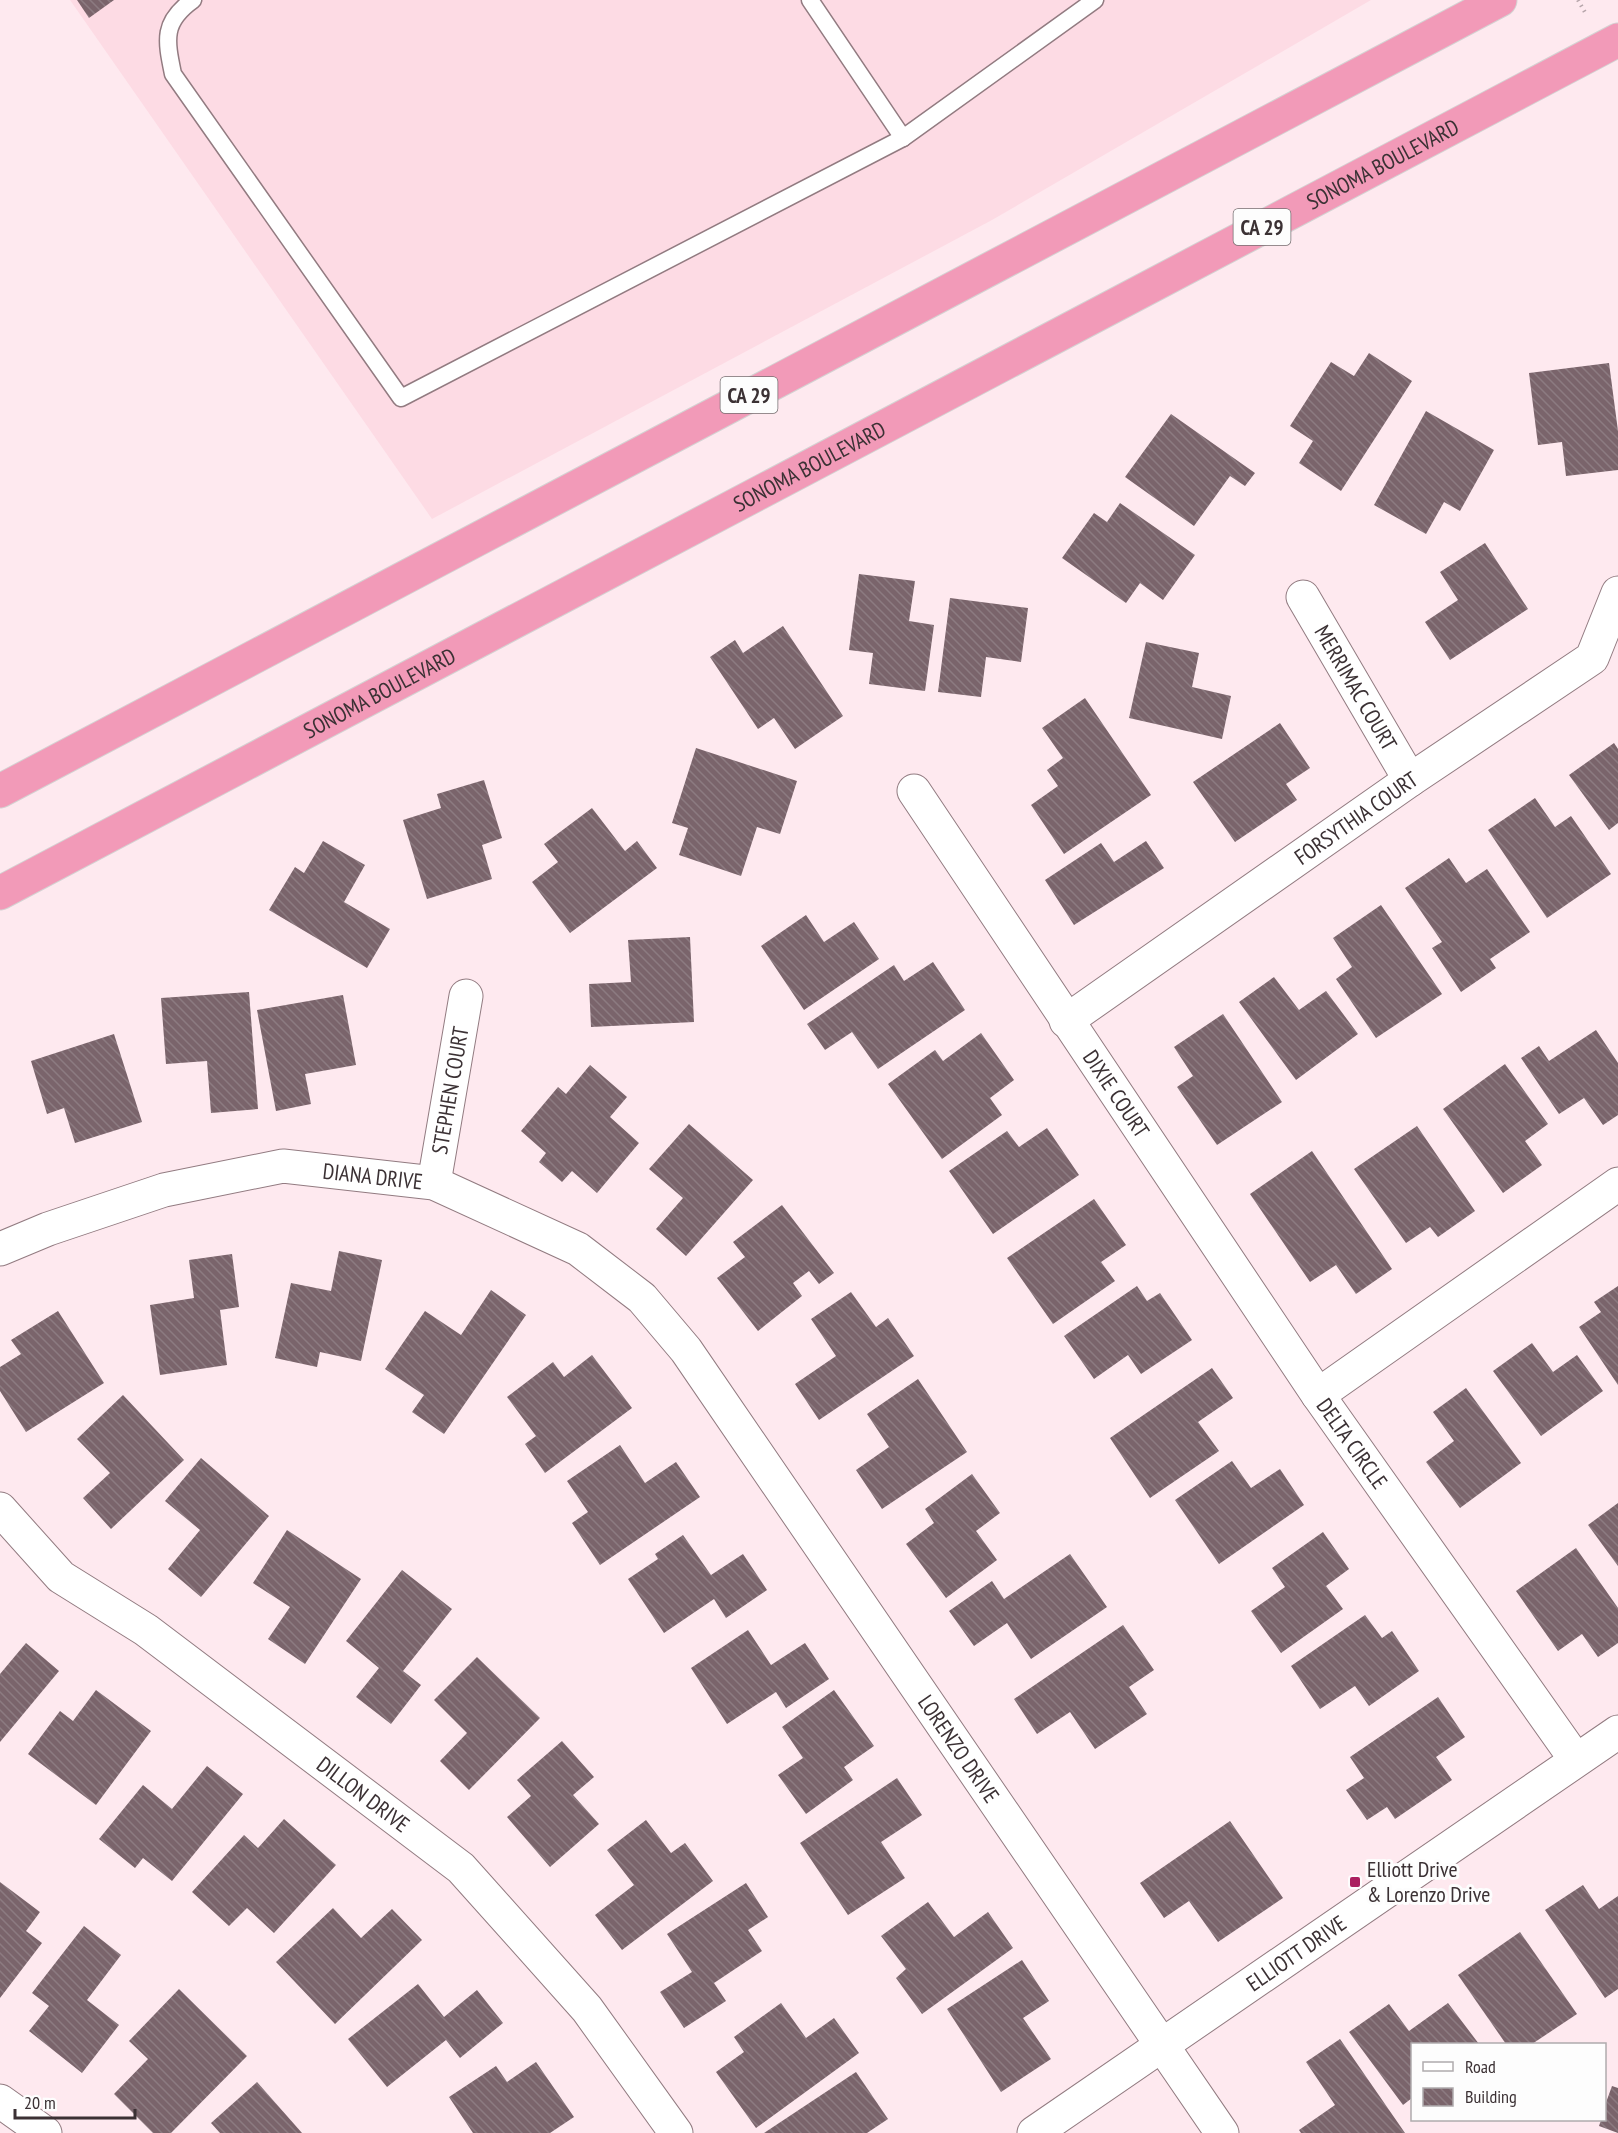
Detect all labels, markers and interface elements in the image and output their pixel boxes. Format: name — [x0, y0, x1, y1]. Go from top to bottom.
street label: SONOMA BOULEVARD — [1302, 112, 1464, 216]
road number: CA 29 — [1234, 209, 1290, 245]
road number: CA 29 — [720, 377, 777, 413]
street label: SONOMA BOULEVARD — [728, 415, 890, 518]
street label: MERRIMAC COURT — [1309, 620, 1404, 755]
street label: SONOMA BOULEVARD — [299, 641, 460, 745]
street label: FORSYTHIA COURT — [1289, 765, 1423, 871]
street label: STEPHEN COURT — [425, 1024, 475, 1156]
street label: DIXIE COURT — [1077, 1044, 1156, 1143]
street label: DIANA DRIVE — [321, 1157, 424, 1196]
street label: DELTA CIRCLE — [1311, 1393, 1394, 1494]
street label: LORENZO DRIVE — [912, 1689, 1006, 1808]
street label: DILLON DRIVE — [311, 1750, 415, 1838]
place label: Elliott Drive & Lorenzo Drive — [1367, 1855, 1490, 1908]
marker: Elliott Drive & Lorenzo Drive — [1348, 1875, 1362, 1889]
street label: ELLIOTT DRIVE — [1241, 1909, 1352, 1997]
legend — [1411, 2043, 1606, 2121]
text: Road — [1465, 2055, 1496, 2078]
scale bar — [15, 2082, 135, 2120]
text: Building — [1465, 2085, 1517, 2108]
text: 20 m — [24, 2091, 56, 2114]

